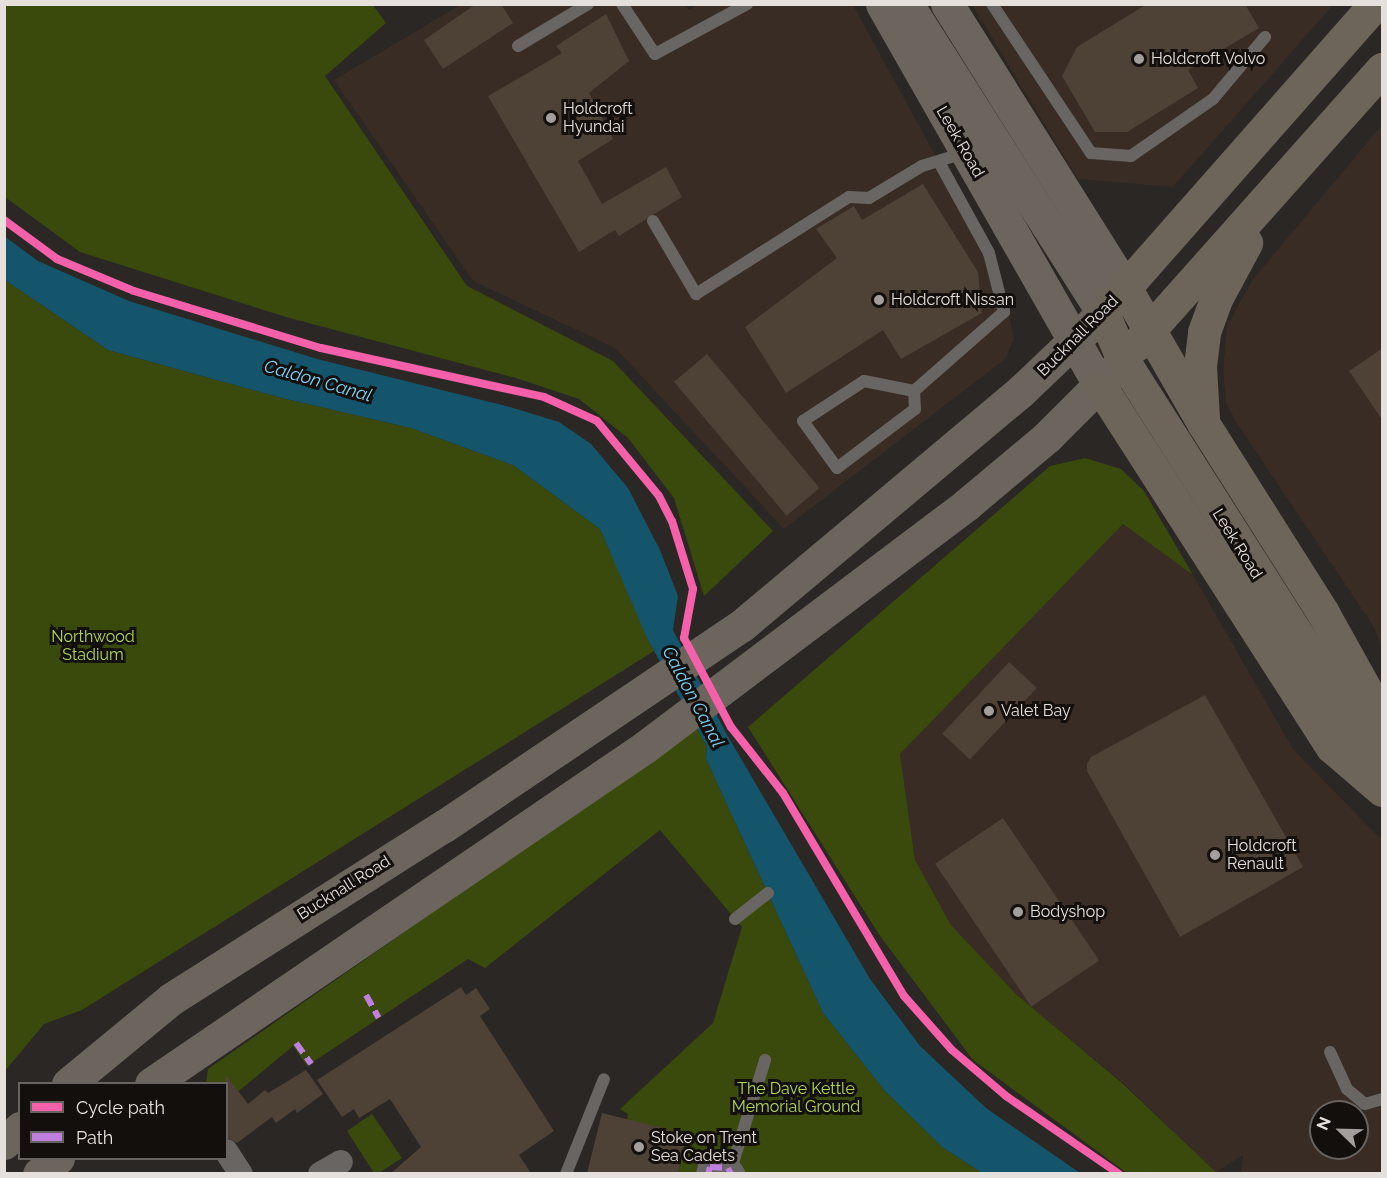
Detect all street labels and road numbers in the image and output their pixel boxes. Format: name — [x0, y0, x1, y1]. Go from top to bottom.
street label: Leek Road — [932, 103, 988, 181]
street label: Bucknall Road — [1034, 292, 1122, 380]
street label: Leek Road — [1208, 505, 1266, 583]
street label: Bucknall Road — [294, 852, 394, 924]

